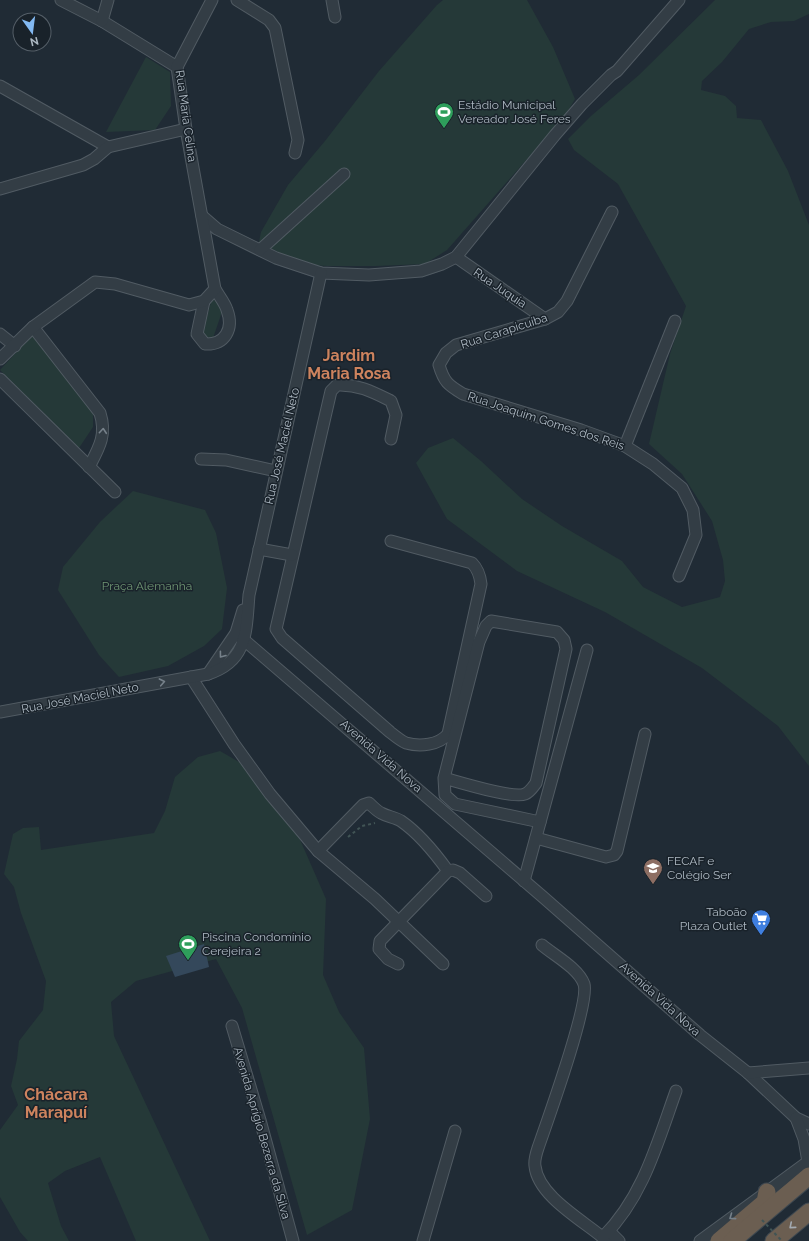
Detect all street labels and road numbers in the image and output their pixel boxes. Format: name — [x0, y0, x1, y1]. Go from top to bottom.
street label: Rua Maria Celina — [173, 69, 199, 163]
street label: Rua Juquia — [471, 265, 529, 311]
street label: Rua Carapicuíba — [459, 310, 549, 352]
street label: Rua José Maciel Neto — [262, 386, 302, 506]
street label: Rua Joaquim Gomes dos Reis — [466, 389, 626, 453]
street label: Rua José Maciel Neto — [20, 680, 140, 716]
street label: Avenida Vida Nova — [337, 717, 425, 795]
street label: Avenida Vida Nova — [617, 959, 703, 1039]
street label: Avenida Aprígio Bezerra da Silva — [231, 1045, 293, 1221]

